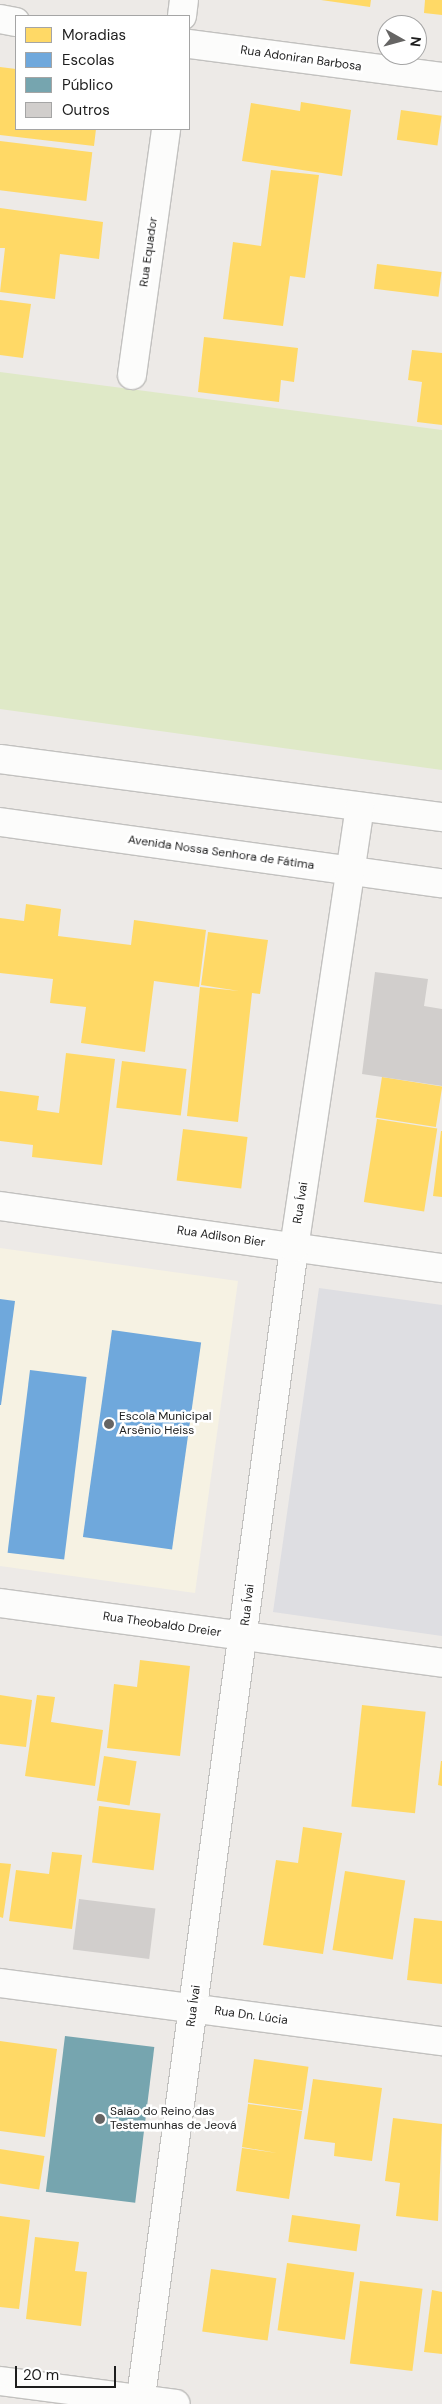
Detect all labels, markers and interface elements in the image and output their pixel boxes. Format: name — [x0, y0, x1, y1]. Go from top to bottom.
legend — [15, 15, 190, 130]
north arrow — [377, 15, 427, 65]
text: Moradias — [62, 25, 126, 45]
text: N — [406, 36, 425, 48]
street label: Rua Adoniran Barbosa — [239, 43, 363, 75]
text: Escolas — [62, 50, 115, 70]
text: Público — [62, 75, 113, 95]
text: Outros — [62, 100, 110, 120]
street label: Rua Equador — [137, 216, 161, 288]
street label: Avenida Nossa Senhora de Fátima — [127, 833, 315, 873]
street label: Rua Ívai — [291, 1181, 311, 1225]
street label: Rua Adilson Bier — [176, 1224, 266, 1250]
place label: Escola Municipal Arsênio Heiss — [119, 1410, 211, 1438]
marker: Escola Municipal Arsênio Heiss — [103, 1418, 115, 1430]
street label: Rua Ívai — [238, 1583, 258, 1627]
street label: Rua Theobaldo Dreier — [102, 1610, 222, 1640]
street label: Rua Ívai — [184, 1984, 204, 2028]
street label: Rua Dn. Lúcia — [213, 2004, 289, 2028]
place label: Salão do Reino das Testemunhas de Jeová — [110, 2105, 236, 2133]
marker: Salão do Reino das Testemunhas de Jeová — [94, 2113, 106, 2125]
scale bar — [18, 2356, 119, 2388]
text: 20 m — [23, 2365, 59, 2385]

